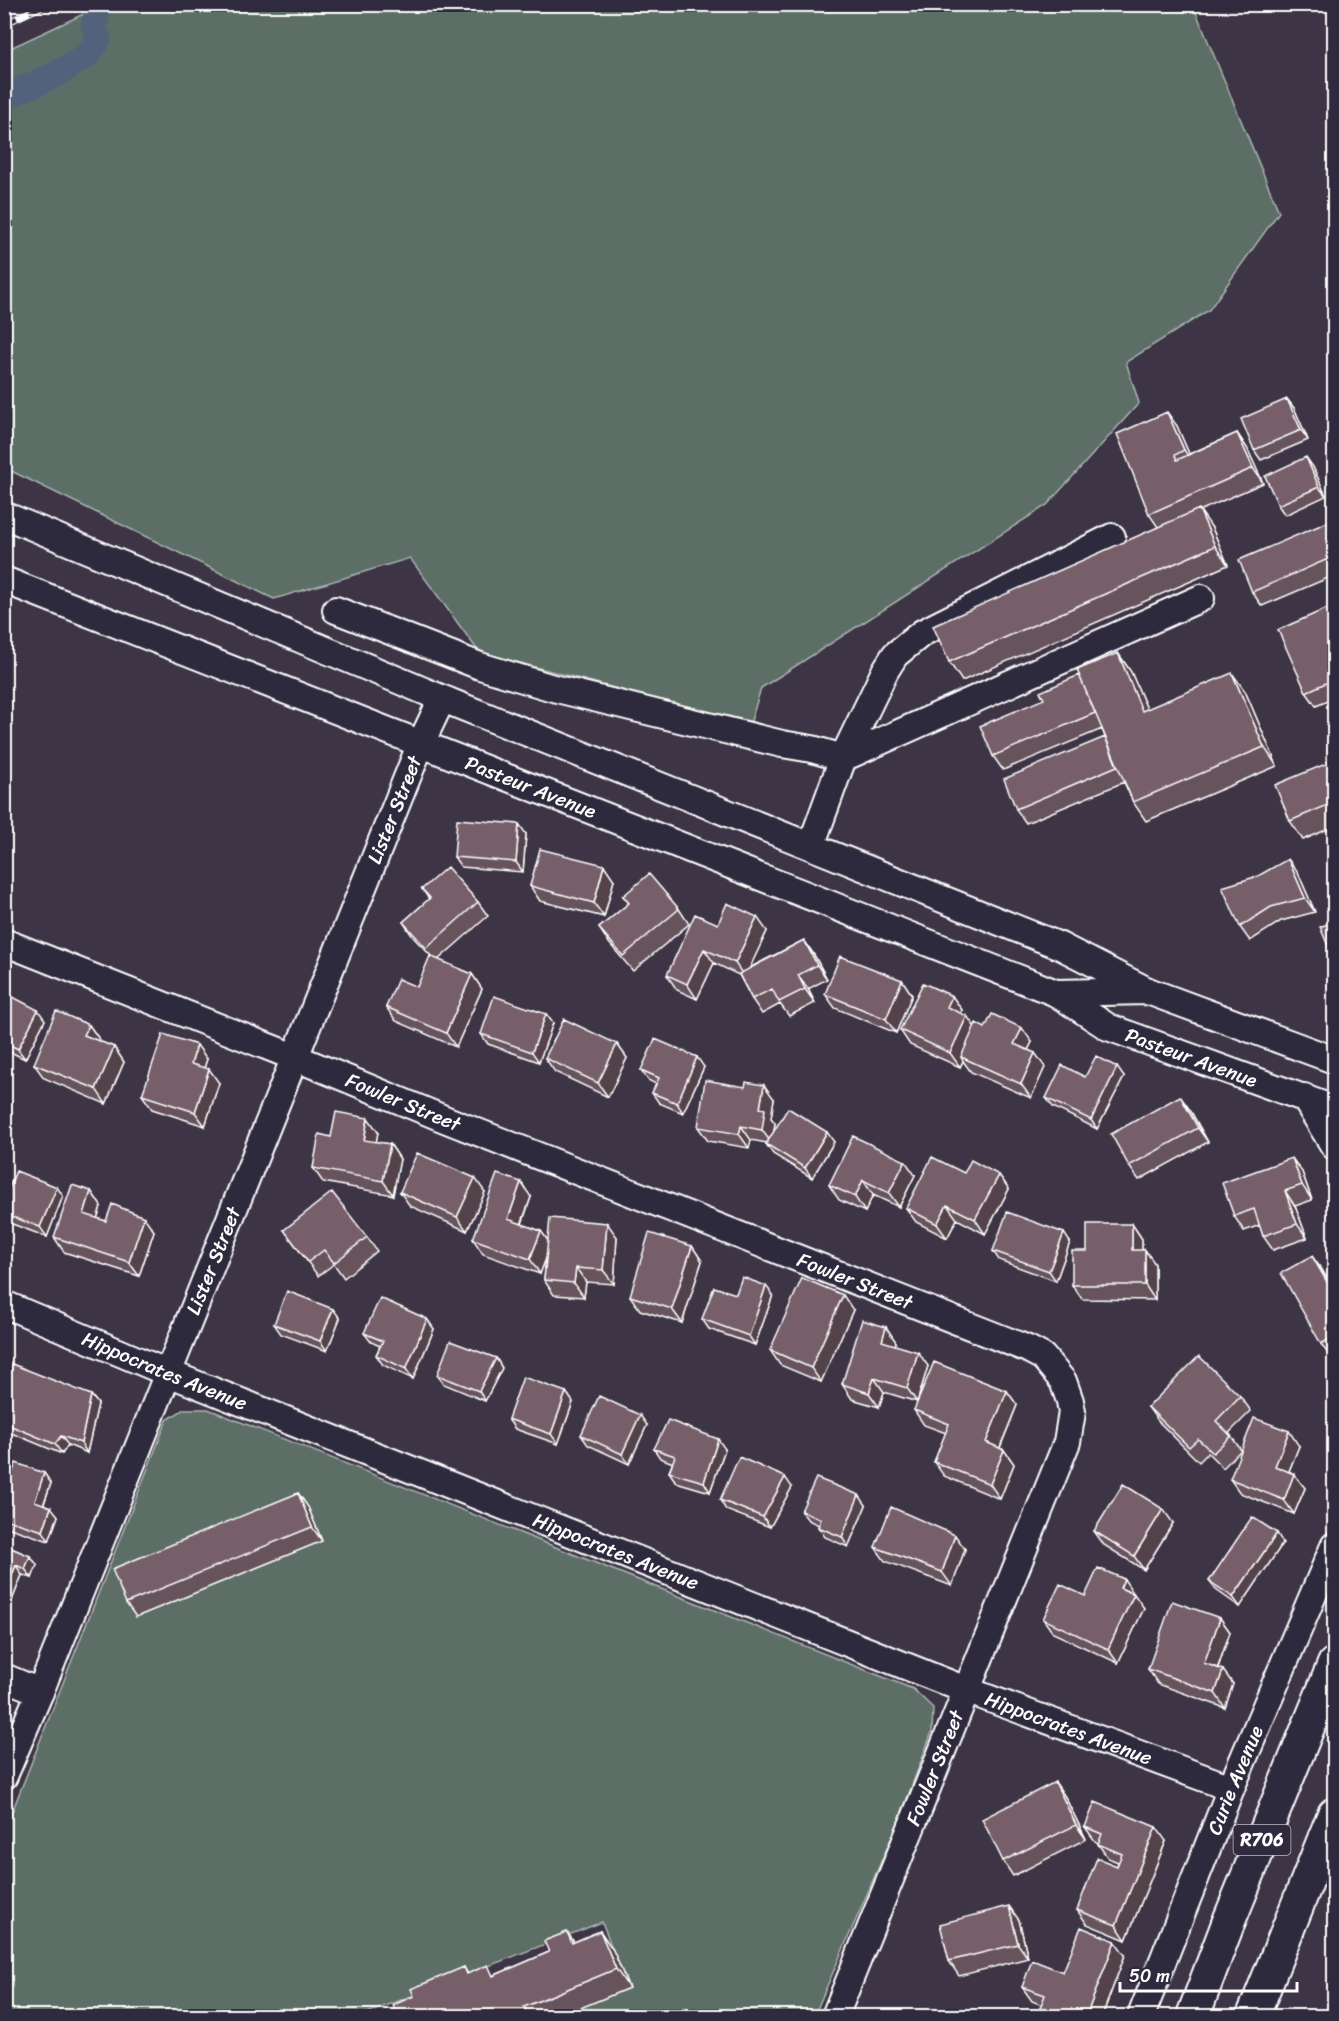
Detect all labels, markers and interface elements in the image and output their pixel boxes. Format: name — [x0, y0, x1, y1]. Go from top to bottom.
street label: Pasteur Avenue — [460, 745, 602, 829]
street label: Lister Street — [357, 750, 432, 869]
street label: Pasteur Avenue — [1120, 1017, 1263, 1097]
street label: Fowler Street — [340, 1063, 467, 1142]
street label: Lister Street — [176, 1201, 251, 1320]
street label: Fowler Street — [792, 1242, 919, 1320]
street label: Hippocrates Avenue — [76, 1321, 253, 1420]
street label: Hippocrates Avenue — [528, 1502, 704, 1600]
street label: Hippocrates Avenue — [980, 1681, 1157, 1775]
street label: Fowler Street — [896, 1704, 974, 1831]
street label: Curie Avenue — [1197, 1719, 1273, 1840]
road number: R706 — [1234, 1825, 1290, 1855]
scale bar — [1120, 1955, 1297, 1993]
text: 50 m — [1129, 1960, 1170, 1992]

